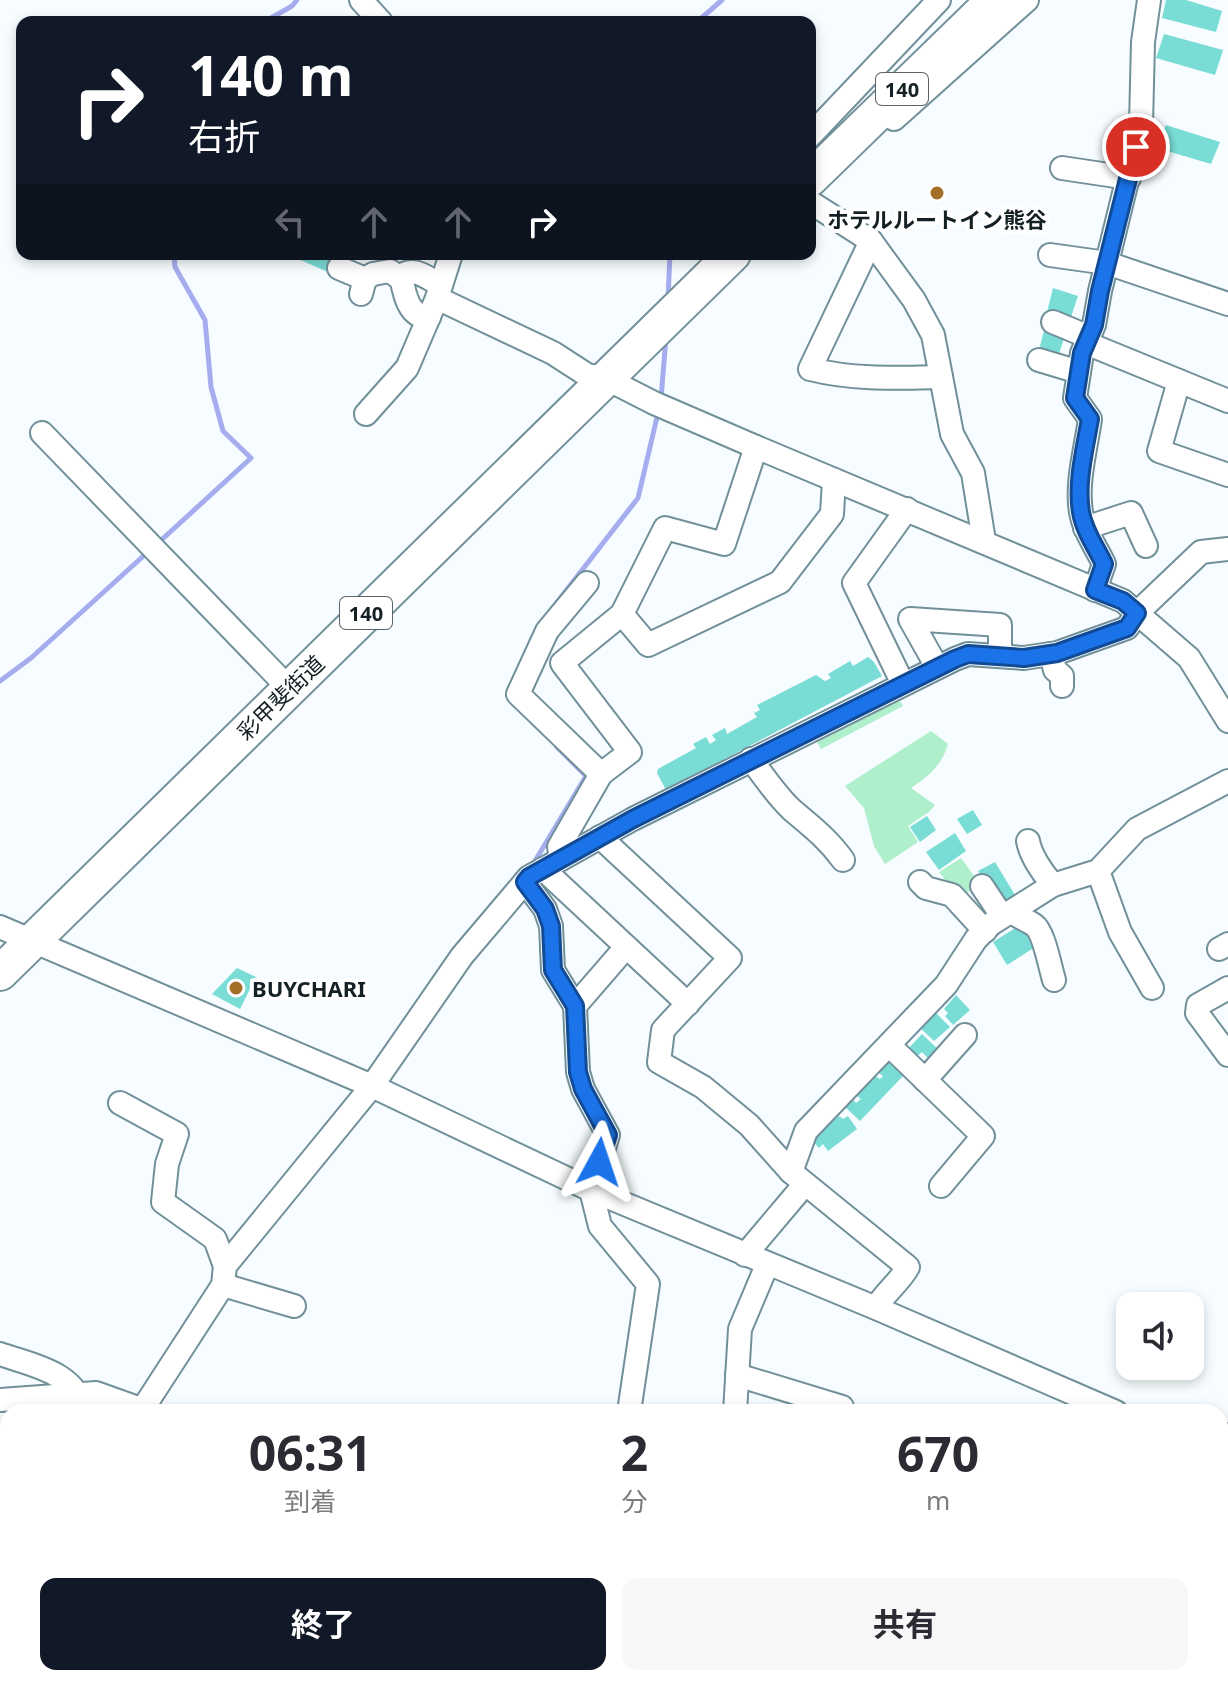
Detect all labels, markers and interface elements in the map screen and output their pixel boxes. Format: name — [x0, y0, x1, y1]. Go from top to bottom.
text: 140 m — [188, 36, 353, 112]
icon: right — [56, 48, 160, 152]
road number: 140 — [876, 73, 928, 105]
text: 右折 — [188, 112, 260, 161]
pin — [1102, 113, 1170, 181]
icon: arrive — [1114, 125, 1158, 169]
marker: ホテルルートイン熊谷 — [928, 184, 946, 202]
icon: left — [268, 200, 312, 244]
icon: ahead — [352, 200, 396, 244]
icon: ahead — [436, 200, 480, 244]
icon: right — [520, 200, 564, 244]
place label: ホテルルートイン熊谷 — [827, 204, 1047, 234]
road number: 140 — [340, 597, 392, 629]
street label: 彩甲斐街道 — [230, 648, 330, 746]
place label: BUYCHARI — [252, 973, 366, 1003]
marker: BUYCHARI — [227, 979, 245, 997]
position arrow — [557, 1120, 641, 1204]
map controls — [1116, 1292, 1204, 1380]
button: sound — [1116, 1292, 1204, 1380]
text: 06:31 — [249, 1420, 372, 1485]
text: 2 — [621, 1420, 648, 1485]
text: 670 — [897, 1421, 979, 1486]
text: m — [926, 1482, 950, 1518]
text: 到着 — [284, 1483, 336, 1519]
text: 分 — [621, 1483, 647, 1519]
button: 終了 — [40, 1578, 606, 1670]
button: 共有 — [622, 1578, 1188, 1670]

